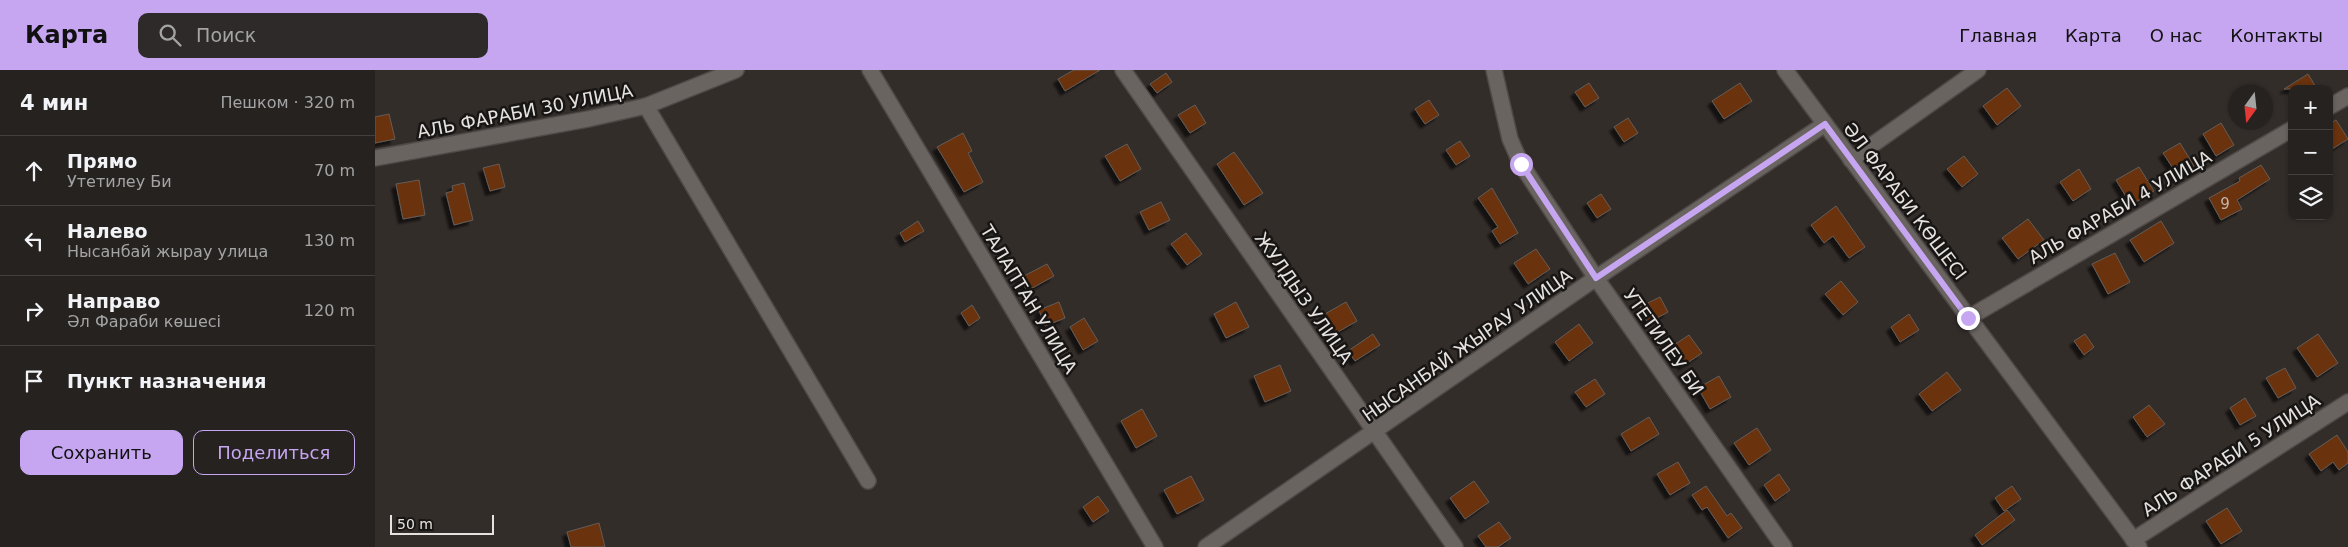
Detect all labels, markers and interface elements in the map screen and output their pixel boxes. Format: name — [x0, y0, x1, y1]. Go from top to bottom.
search box — [138, 13, 488, 58]
text: Карта — [25, 21, 108, 49]
icon: search — [156, 21, 184, 49]
text: Поиск — [196, 24, 256, 46]
text: Главная — [1959, 25, 2037, 46]
text: Карта — [2065, 25, 2122, 46]
text: О нас — [2150, 25, 2202, 46]
text: Контакты — [2230, 25, 2323, 46]
street label: АЛЬ ФАРАБИ 30 УЛИЦА — [415, 80, 635, 142]
north arrow — [2228, 85, 2273, 130]
map controls — [2288, 85, 2333, 220]
button: + — [2288, 85, 2333, 130]
text: 4 мин — [20, 91, 88, 115]
text: Пешком · 320 m — [220, 93, 355, 112]
street label: ӘЛ ФАРАБИ КӨШЕСІ — [1839, 118, 1971, 284]
button: − — [2288, 130, 2333, 175]
street label: АЛЬ ФАРАБИ 4 УЛИЦА — [2025, 146, 2216, 268]
text: Прямо — [67, 150, 137, 172]
route start — [1510, 153, 1533, 176]
icon: ahead — [20, 157, 48, 185]
text: 70 m — [314, 161, 355, 180]
text: Утетилеу Би — [67, 172, 172, 191]
button: layers — [2288, 175, 2333, 220]
house number: 9 — [2220, 195, 2230, 213]
text: Налево — [67, 220, 148, 242]
street label: ТАЛАПТАН УЛИЦА — [976, 220, 1082, 378]
icon: left — [20, 227, 48, 255]
street label: ЖУЛДЫЗ УЛИЦА — [1251, 228, 1358, 368]
text: 130 m — [304, 231, 355, 250]
text: Нысанбай жырау улица — [67, 242, 268, 261]
street label: НЫСАНБАЙ ЖЫРАУ УЛИЦА — [1358, 264, 1576, 426]
street label: УТЕТИЛЕУ БИ — [1619, 285, 1709, 399]
text: Направо — [67, 290, 160, 312]
icon: right — [20, 297, 48, 325]
text: 120 m — [304, 301, 355, 320]
route end — [1957, 307, 1980, 330]
text: Әл Фараби көшесі — [67, 312, 221, 331]
icon: arrive — [20, 367, 48, 395]
text: Пункт назначения — [67, 370, 266, 392]
street label: АЛЬ ФАРАБИ 5 УЛИЦА — [2138, 389, 2324, 520]
button: Сохранить — [20, 430, 183, 475]
button: Поделиться — [193, 430, 355, 475]
scale bar — [390, 512, 494, 535]
text: 50 m — [397, 516, 433, 532]

